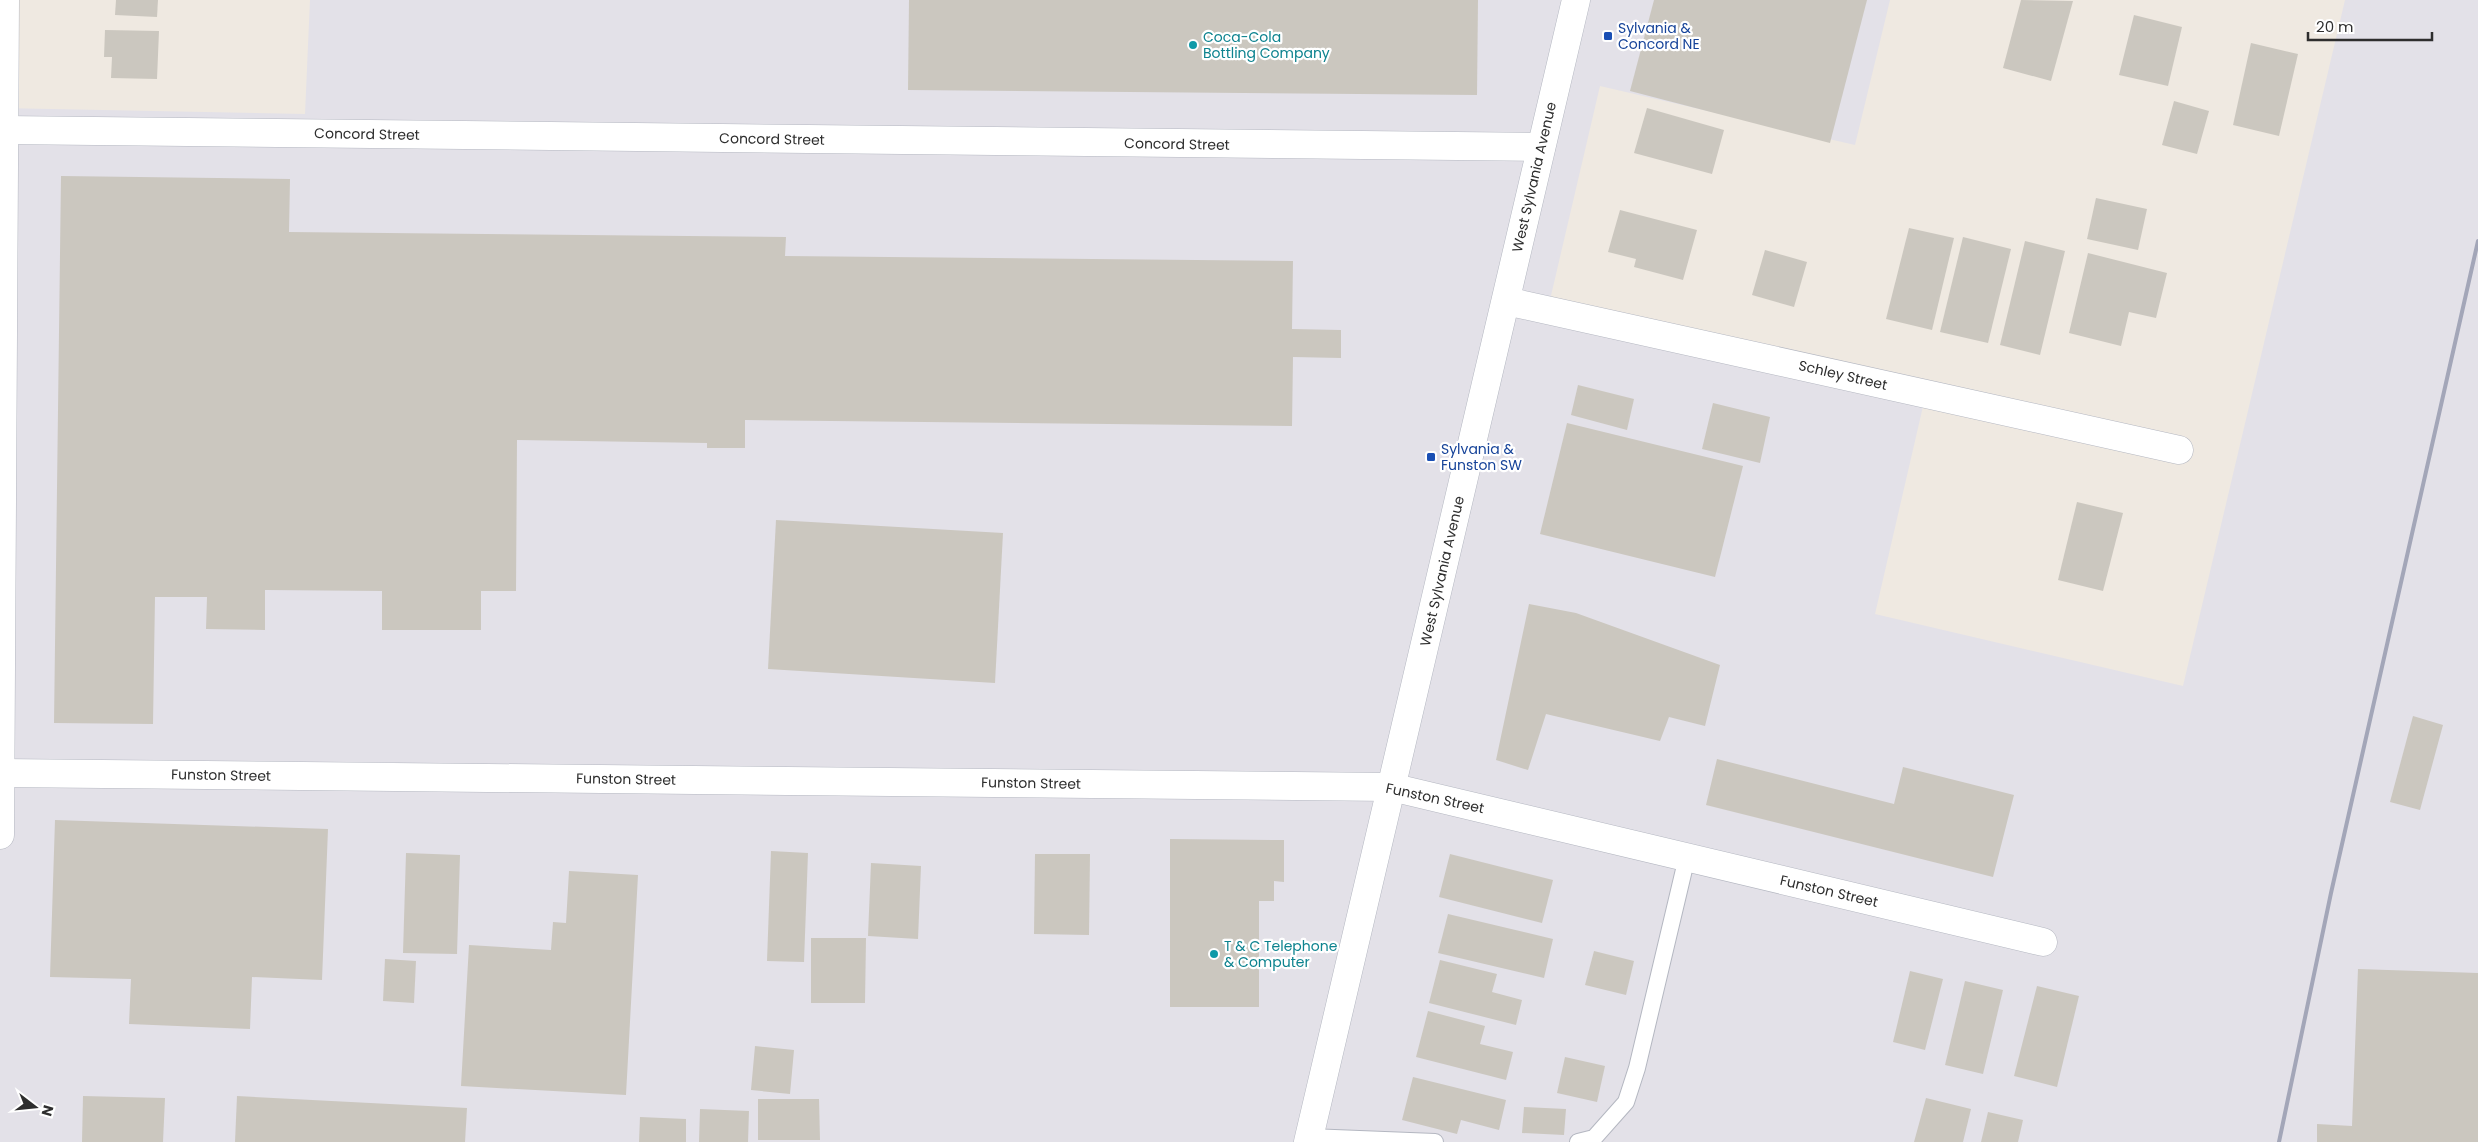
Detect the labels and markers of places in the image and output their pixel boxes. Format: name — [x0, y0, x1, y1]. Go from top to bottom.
place label: Sylvania & Concord NE — [1618, 18, 1700, 54]
place label: Coca-Cola Bottling Company — [1203, 27, 1330, 63]
marker: Sylvania & Concord NE — [1602, 30, 1614, 42]
marker: Coca-Cola Bottling Company — [1187, 39, 1199, 51]
place label: Sylvania & Funston SW — [1441, 439, 1522, 475]
marker: Sylvania & Funston SW — [1425, 451, 1437, 463]
place label: T & C Telephone & Computer — [1224, 936, 1338, 972]
marker: T & C Telephone & Computer — [1208, 948, 1220, 960]

